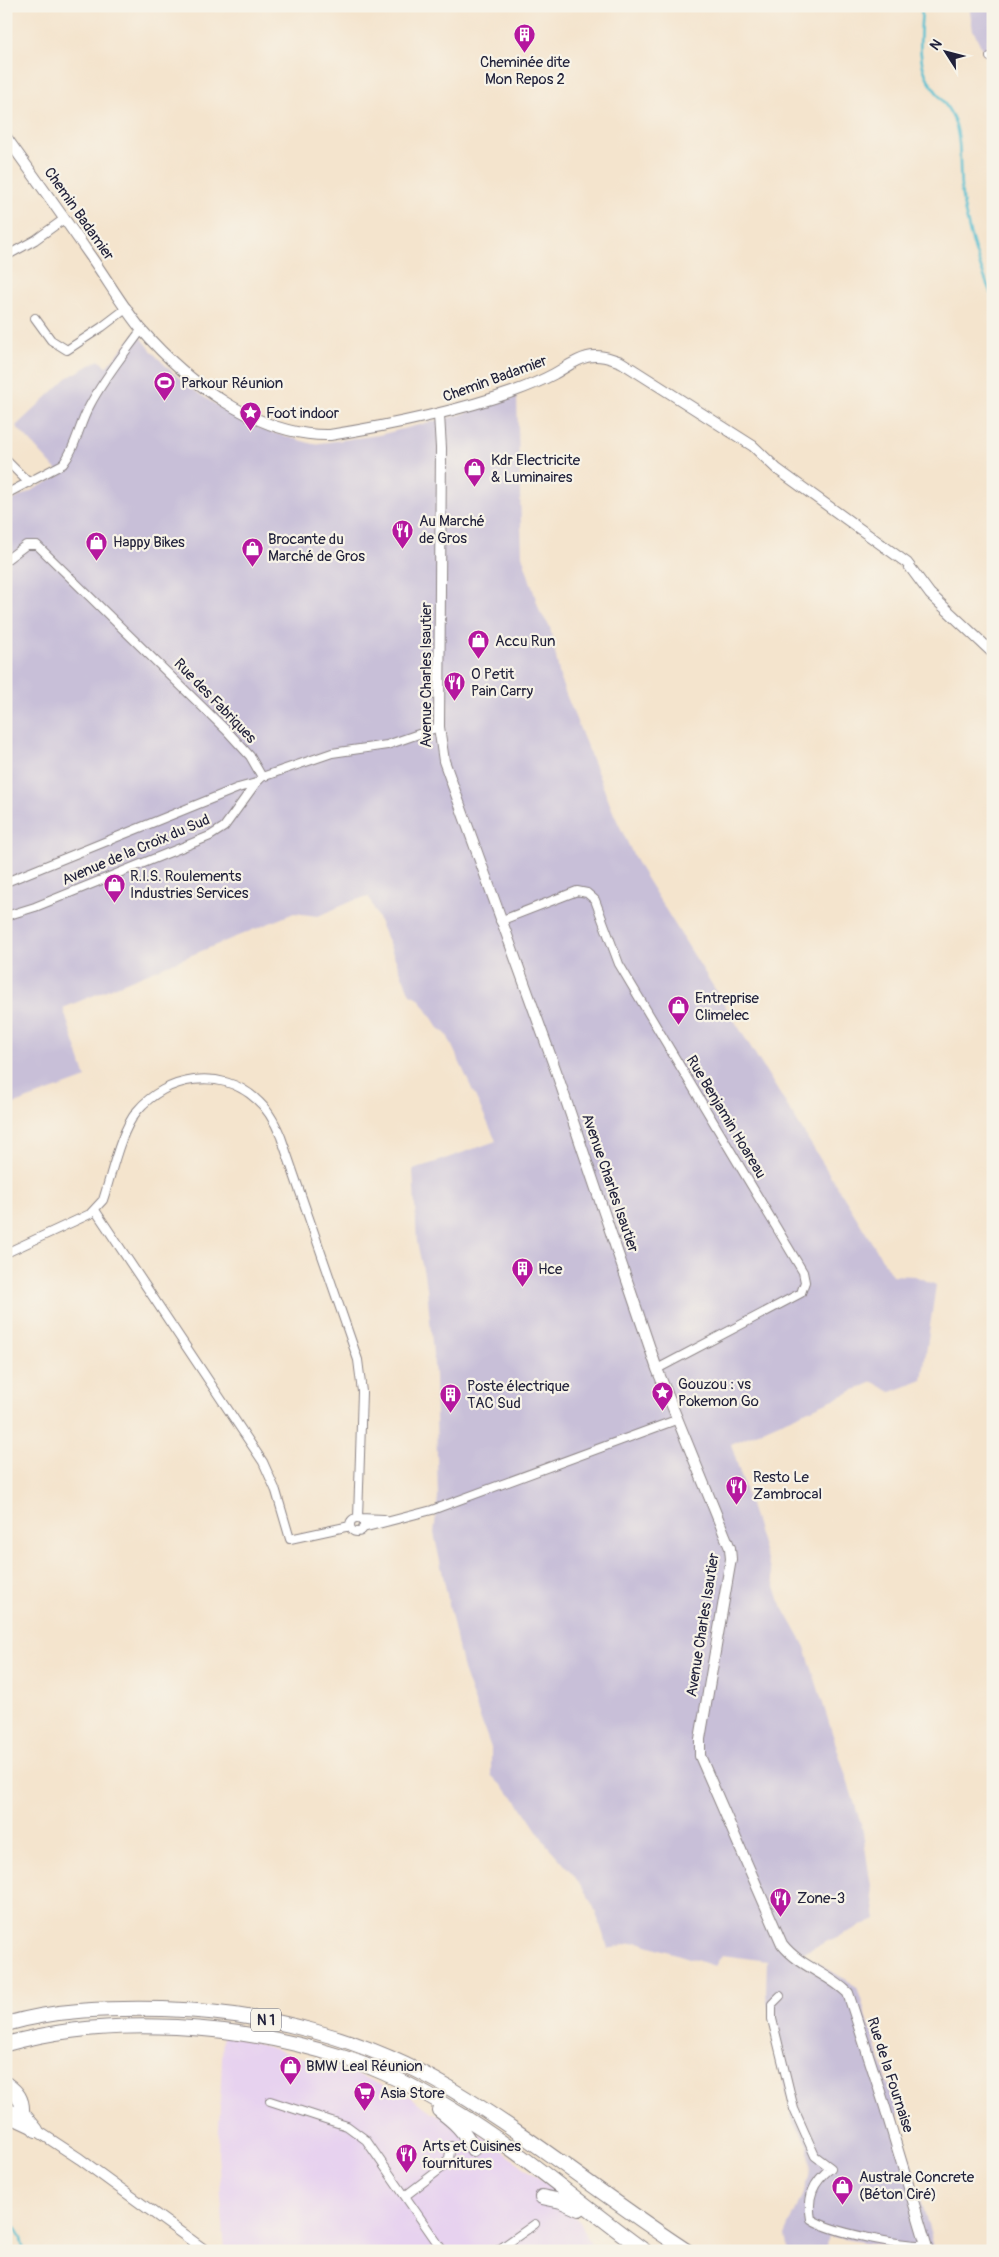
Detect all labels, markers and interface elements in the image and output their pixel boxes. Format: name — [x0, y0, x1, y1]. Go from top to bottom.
building icon: Cheminée dite Mon Repos 2 — [513, 22, 537, 53]
north arrow — [922, 28, 972, 78]
text: N — [926, 36, 946, 53]
place label: Cheminée dite Mon Repos 2 — [480, 53, 571, 89]
street label: Chemin Badamier — [40, 164, 119, 265]
street label: Chemin Badamier — [440, 351, 550, 407]
sports icon: Parkour Réunion — [153, 371, 177, 402]
place label: Parkour Réunion — [181, 374, 283, 393]
place icon: Foot indoor — [238, 401, 262, 432]
place label: Foot indoor — [266, 404, 340, 423]
place label: Kdr Electricite & Luminaires — [491, 451, 581, 487]
shop icon: Kdr Electricite & Luminaires — [463, 457, 487, 488]
place label: Au Marché de Gros — [419, 512, 485, 548]
restaurant icon: Au Marché de Gros — [391, 518, 415, 549]
shop icon: Happy Bikes — [85, 530, 109, 561]
place label: Brocante du Marché de Gros — [268, 530, 365, 566]
place label: Happy Bikes — [113, 533, 185, 552]
shop icon: Brocante du Marché de Gros — [240, 536, 264, 567]
street label: Avenue Charles Isautier — [417, 602, 436, 748]
shop icon: Accu Run — [467, 629, 491, 660]
place label: Accu Run — [495, 632, 556, 651]
street label: Rue des Fabriques — [170, 655, 261, 748]
place label: O Petit Pain Carry — [471, 665, 534, 701]
restaurant icon: O Petit Pain Carry — [443, 671, 467, 702]
street label: Avenue de la Croix du Sud — [59, 810, 213, 890]
place label: R.I.S. Roulements Industries Services — [130, 867, 249, 903]
shop icon: R.I.S. Roulements Industries Services — [102, 873, 126, 904]
place label: Entreprise Climelec — [695, 989, 759, 1025]
shop icon: Entreprise Climelec — [667, 995, 691, 1026]
street label: Rue Benjamin Hoareau — [682, 1052, 770, 1182]
street label: Avenue Charles Isautier — [577, 1111, 643, 1256]
building icon: Hce — [510, 1257, 534, 1288]
place label: Hce — [538, 1260, 563, 1279]
place label: Gouzou : vs Pokemon Go — [678, 1375, 759, 1411]
place label: Poste électrique TAC Sud — [467, 1377, 570, 1413]
place icon: Gouzou : vs Pokemon Go — [650, 1381, 674, 1412]
building icon: Poste électrique TAC Sud — [439, 1383, 463, 1414]
place label: Resto Le Zambrocal — [753, 1468, 822, 1504]
restaurant icon: Resto Le Zambrocal — [725, 1474, 749, 1505]
street label: Avenue Charles Isautier — [682, 1551, 724, 1698]
restaurant icon: Zone-3 — [769, 1886, 793, 1917]
place label: Zone-3 — [797, 1889, 845, 1908]
road number: N 1 — [251, 2008, 281, 2032]
street label: Rue de la Fournaise — [862, 2015, 918, 2136]
shop icon: BMW Leal Réunion — [278, 2054, 302, 2085]
place label: BMW Leal Réunion — [306, 2057, 423, 2076]
supermarket icon: Asia Store — [352, 2081, 376, 2112]
place label: Asia Store — [380, 2084, 445, 2103]
place label: Arts et Cuisines fournitures — [422, 2137, 521, 2173]
restaurant icon: Arts et Cuisines fournitures — [394, 2143, 418, 2174]
place label: Australe Concrete (Béton Ciré) — [859, 2168, 975, 2204]
shop icon: Australe Concrete (Béton Ciré) — [831, 2174, 855, 2205]

